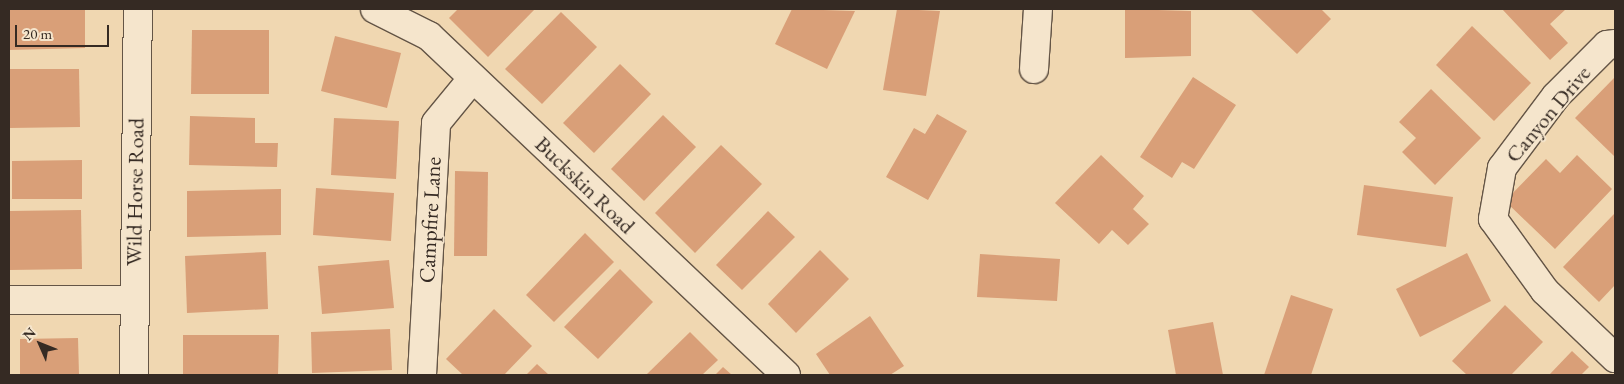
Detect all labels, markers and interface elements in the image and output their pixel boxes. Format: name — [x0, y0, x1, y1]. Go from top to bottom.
scale bar — [18, 15, 111, 47]
text: 20 m — [23, 24, 52, 43]
street label: Canyon Drive — [1500, 60, 1596, 168]
street label: Wild Horse Road — [121, 118, 149, 266]
street label: Buckskin Road — [530, 131, 640, 239]
street label: Campfire Lane — [414, 156, 446, 284]
north arrow — [15, 319, 65, 369]
text: N — [19, 323, 40, 344]

